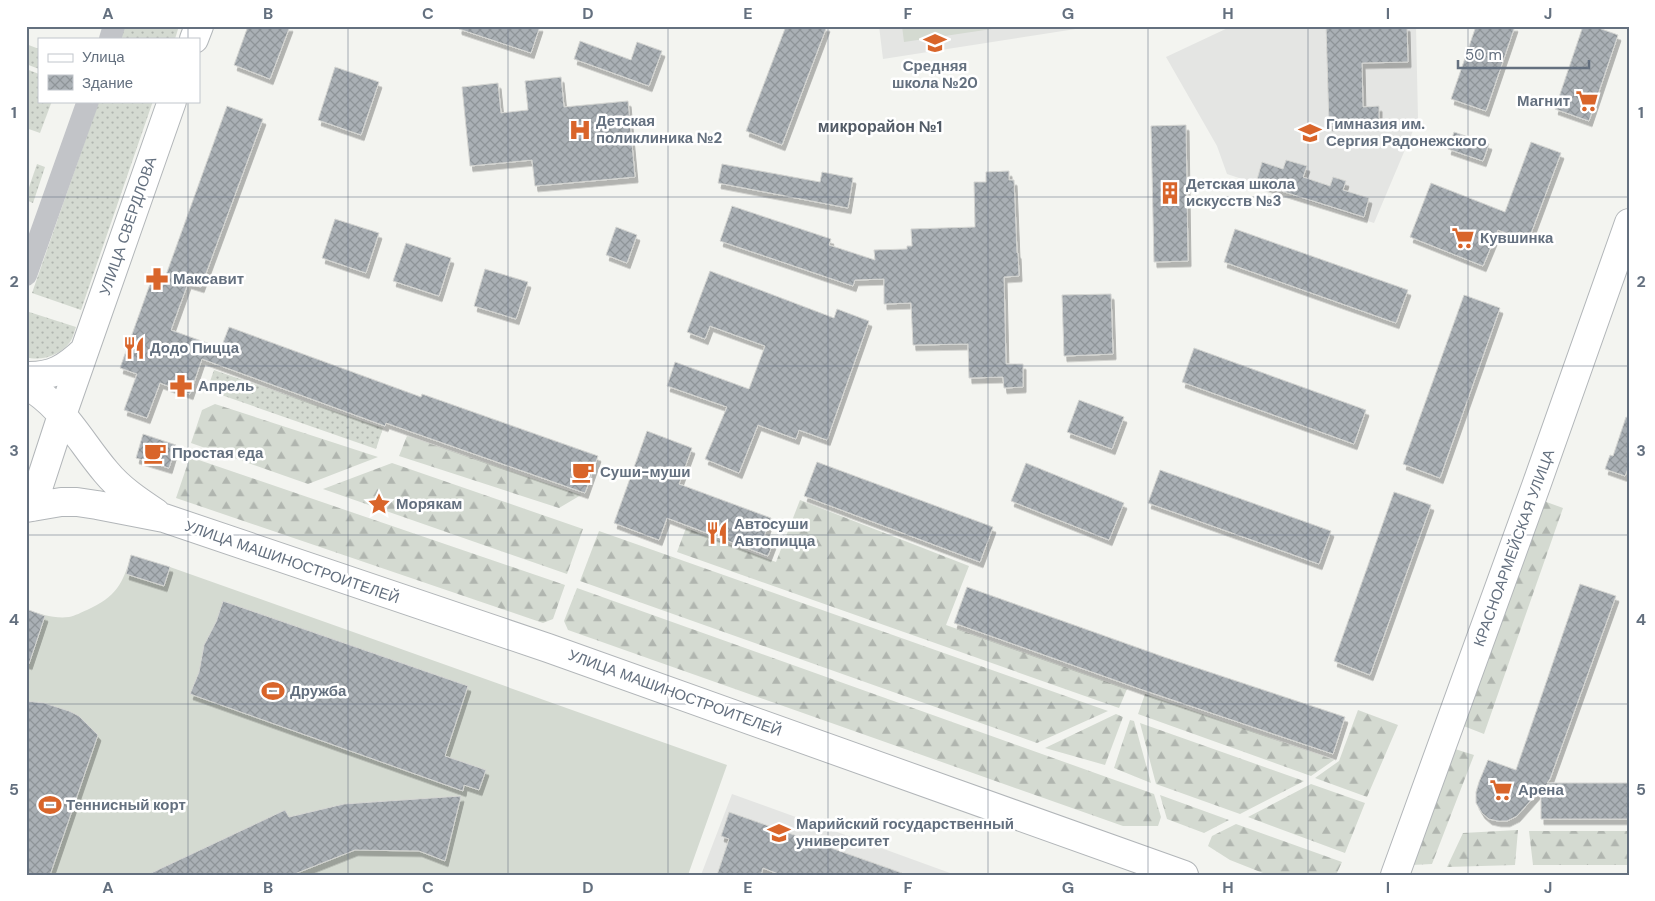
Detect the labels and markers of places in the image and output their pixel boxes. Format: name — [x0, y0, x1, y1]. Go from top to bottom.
school or university icon: Средняя школа №20 — [922, 30, 948, 56]
place label: Средняя школа №20 — [892, 56, 978, 93]
supermarket icon: Магнит — [1574, 88, 1600, 114]
place label: Магнит — [1517, 91, 1570, 111]
place label: Детская поликлиника №2 — [596, 111, 722, 148]
place label: Гимназия им. Сергия Радонежского — [1326, 114, 1487, 151]
hospital icon: Детская поликлиника №2 — [567, 117, 593, 143]
school or university icon: Гимназия им. Сергия Радонежского — [1297, 120, 1323, 146]
place label: Детская школа искусств №3 — [1186, 174, 1296, 211]
building icon: Детская школа искусств №3 — [1157, 180, 1183, 206]
supermarket icon: Кувшинка — [1450, 225, 1476, 251]
place label: Кувшинка — [1480, 228, 1554, 248]
pharmacy icon: Максавит — [144, 266, 170, 292]
place label: Максавит — [173, 269, 244, 289]
restaurant icon: Додо Пицца — [121, 335, 147, 361]
place label: Додо Пицца — [150, 338, 240, 358]
pharmacy icon: Апрель — [168, 373, 194, 399]
place label: Апрель — [198, 376, 254, 396]
cafe icon: Простая еда — [142, 440, 168, 466]
place label: Простая еда — [172, 443, 264, 463]
cafe icon: Суши-муши — [570, 459, 596, 485]
place label: Суши-муши — [600, 462, 691, 482]
place icon: Морякам — [366, 491, 392, 517]
place label: Морякам — [396, 494, 462, 514]
place label: Автосуши Автопицца — [734, 514, 816, 551]
restaurant icon: Автосуши Автопицца — [704, 520, 730, 546]
sports icon: Дружба — [260, 678, 286, 704]
place label: Дружба — [290, 681, 347, 701]
supermarket icon: Арена — [1488, 777, 1514, 803]
place label: Арена — [1518, 780, 1564, 800]
sports icon: Теннисный корт — [37, 792, 63, 818]
place label: Теннисный корт — [66, 795, 186, 815]
place label: Марийский государственный университет — [796, 814, 1014, 851]
school or university icon: Марийский государственный университет — [766, 820, 792, 846]

